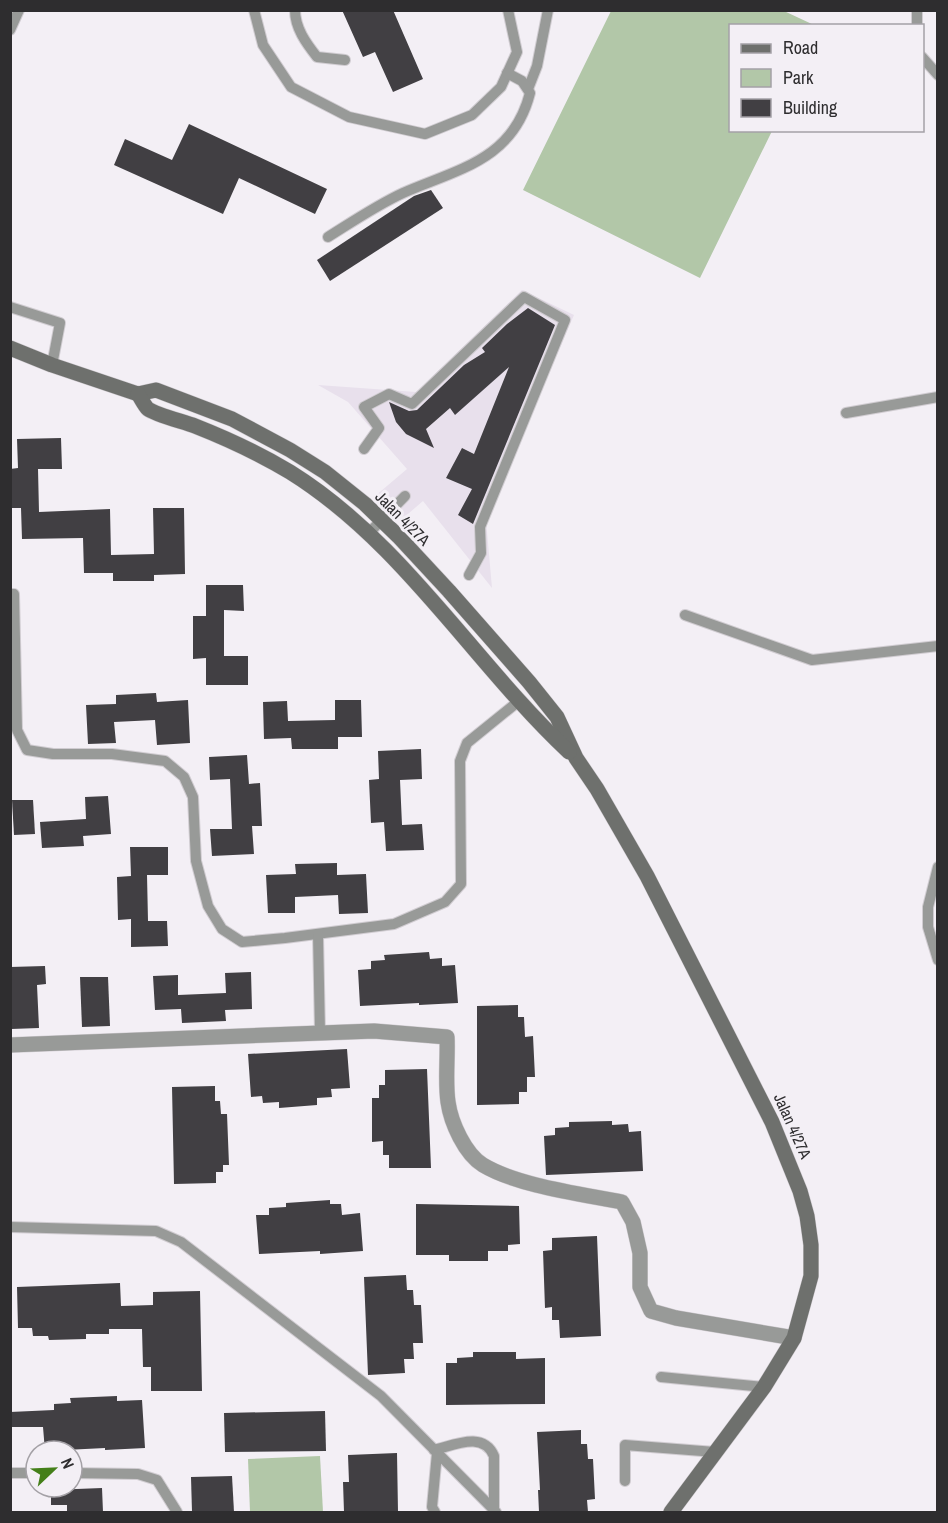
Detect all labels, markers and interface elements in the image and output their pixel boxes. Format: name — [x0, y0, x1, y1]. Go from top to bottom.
legend — [729, 24, 924, 132]
text: Road — [783, 35, 818, 60]
text: Park — [783, 65, 814, 90]
text: Building — [783, 95, 838, 120]
street label: Jalan 4/27A — [371, 486, 435, 550]
street label: Jalan 4/27A — [769, 1090, 817, 1162]
north arrow — [24, 1439, 84, 1499]
text: N — [56, 1454, 80, 1472]

